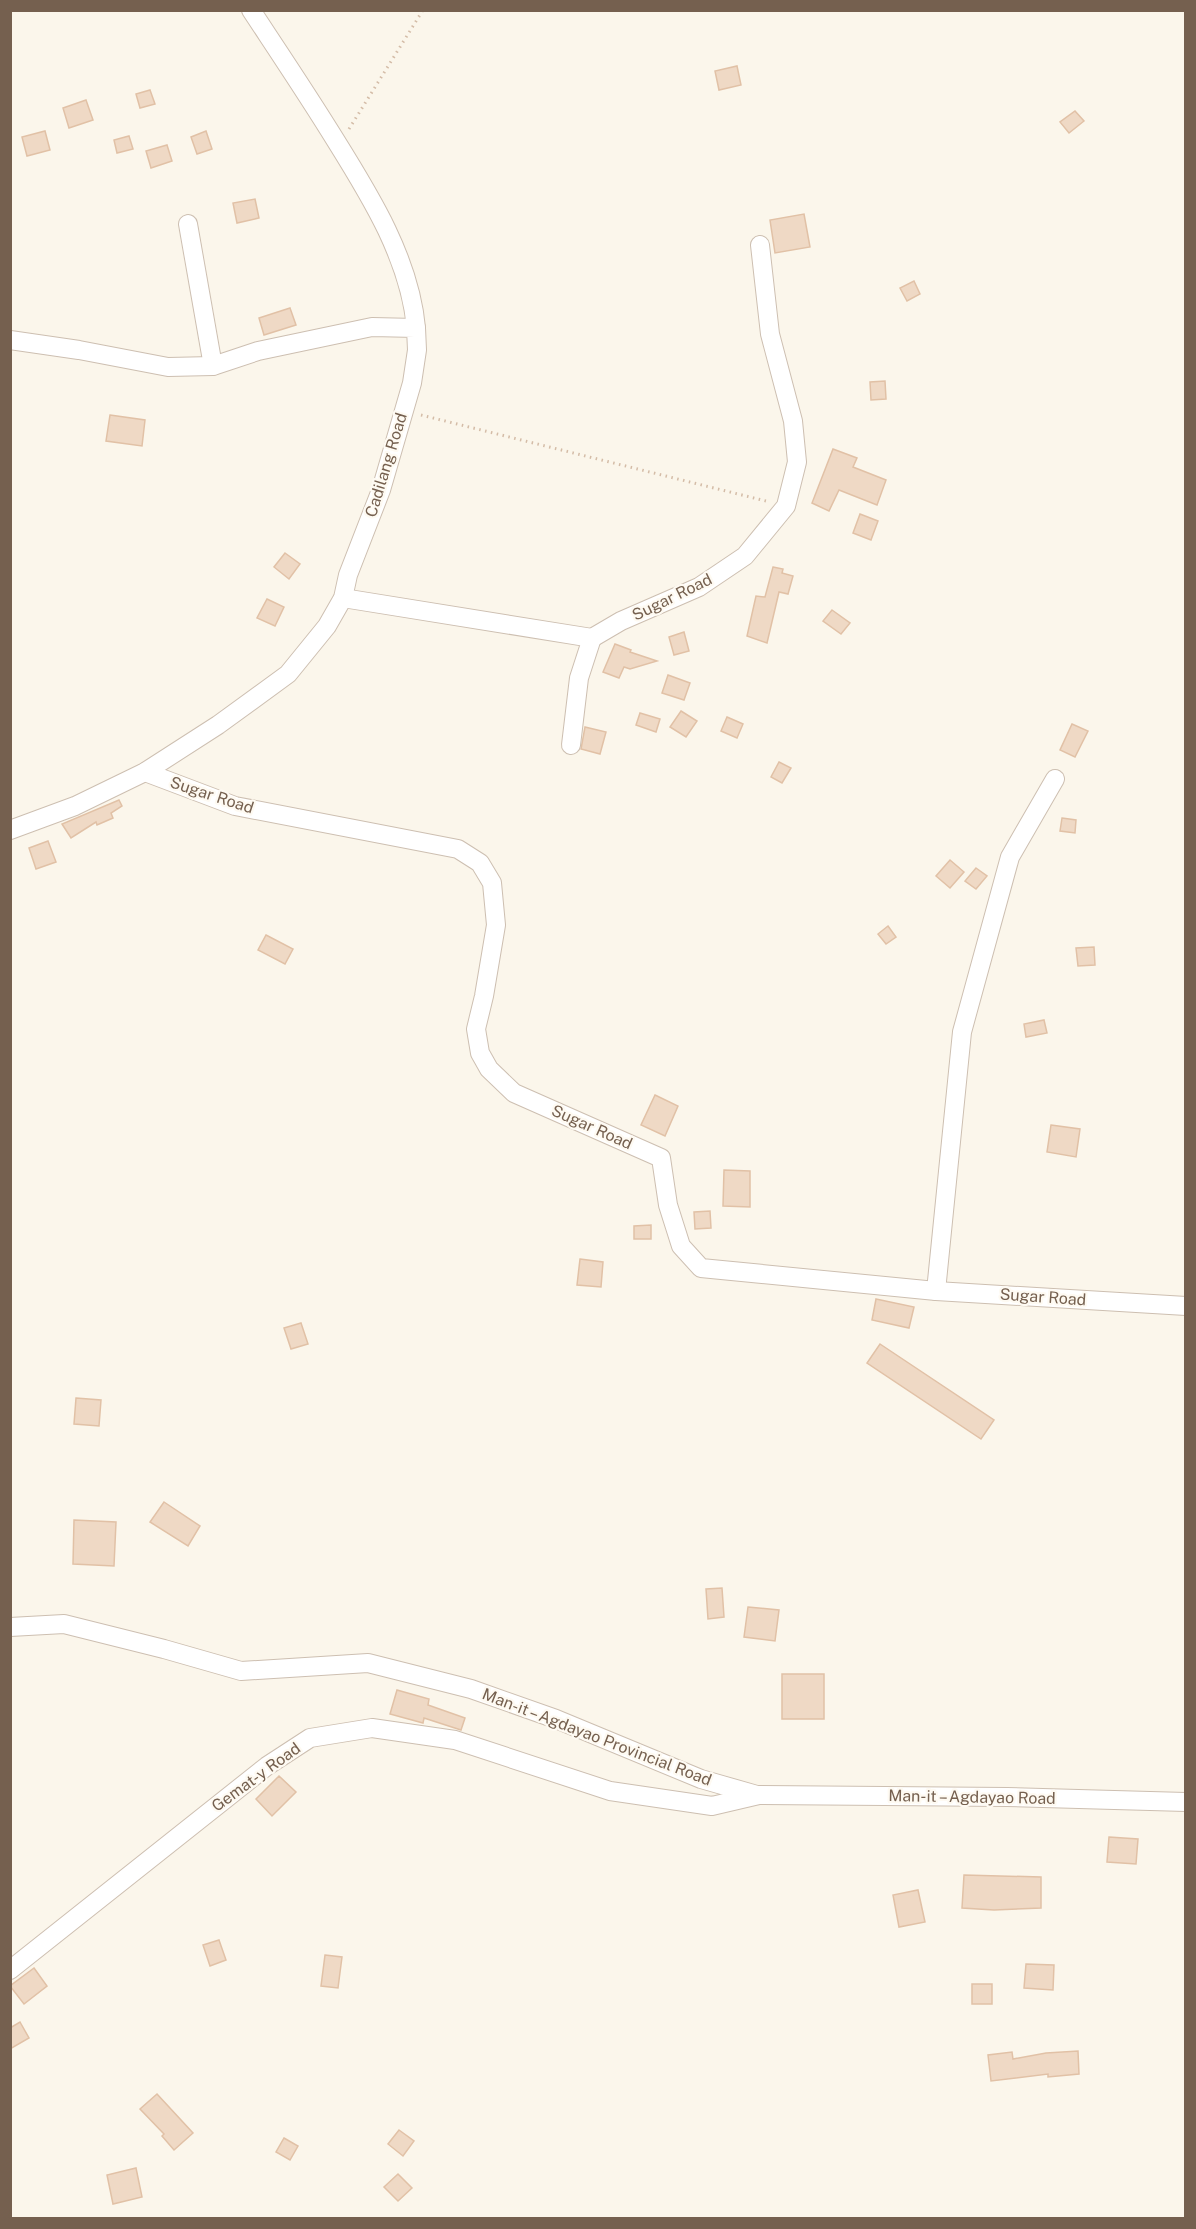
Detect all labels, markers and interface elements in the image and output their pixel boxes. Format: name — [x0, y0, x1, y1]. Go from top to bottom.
street label: Cadilang Road — [361, 411, 411, 519]
street label: Sugar Road — [629, 569, 715, 625]
street label: Sugar Road — [168, 773, 256, 817]
street label: Sugar Road — [549, 1101, 635, 1153]
street label: Sugar Road — [999, 1285, 1087, 1309]
street label: Man-it – Agdayao Provincial Road — [480, 1684, 714, 1790]
street label: Gemat-y Road — [208, 1738, 304, 1816]
street label: Man-it – Agdayao Road — [888, 1786, 1056, 1808]

